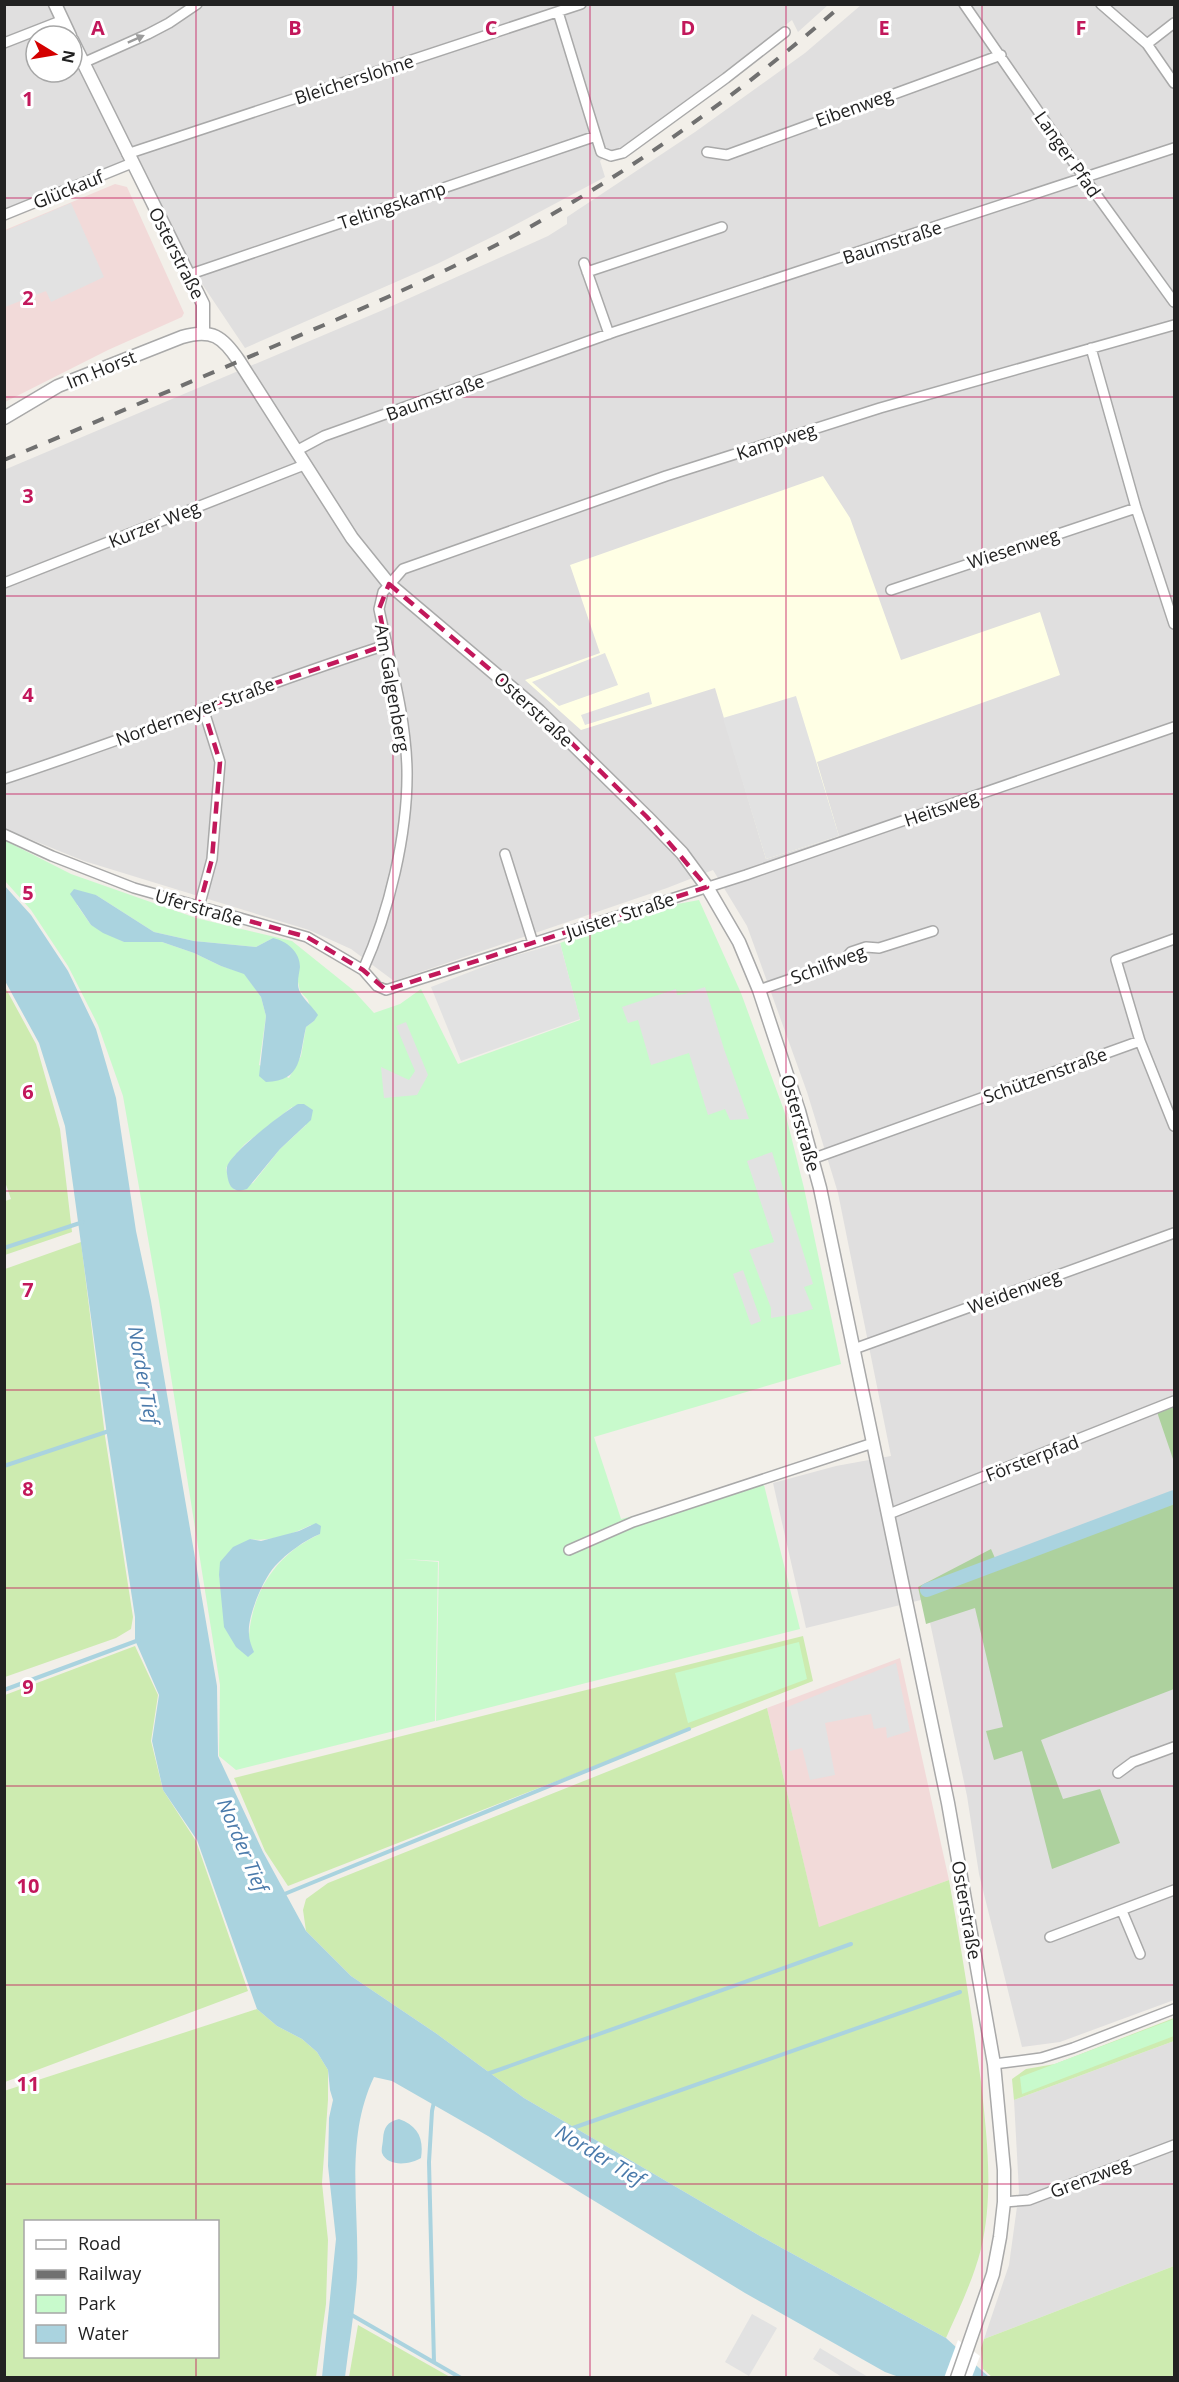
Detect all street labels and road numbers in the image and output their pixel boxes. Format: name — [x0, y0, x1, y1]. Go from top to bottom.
street label: Bleicherslohne — [291, 48, 417, 110]
street label: Eibenweg — [812, 82, 896, 132]
street label: Langer Pfad — [1029, 106, 1107, 202]
street label: Glückauf — [29, 164, 108, 214]
street label: Teltingskamp — [335, 175, 449, 235]
street label: Osterstraße — [144, 203, 210, 303]
street label: Baumstraße — [839, 215, 945, 269]
street label: Im Horst — [63, 344, 139, 394]
street label: Baumstraße — [383, 368, 487, 426]
street label: Kampweg — [733, 417, 819, 465]
street label: Kurzer Weg — [105, 495, 203, 553]
street label: Wiesenweg — [964, 522, 1062, 574]
street label: Am Galgenberg — [370, 622, 416, 754]
street label: Osterstraße — [489, 666, 579, 752]
street label: Norderneyer Straße — [112, 671, 278, 751]
street label: Heitsweg — [901, 784, 981, 832]
street label: Uferstraße — [152, 883, 246, 931]
street label: Juister Straße — [561, 886, 677, 944]
street label: Schilfweg — [787, 939, 869, 989]
street label: Schützenstraße — [980, 1041, 1110, 1109]
street label: Osterstraße — [776, 1072, 826, 1174]
street label: Weidenweg — [964, 1263, 1064, 1319]
street label: Försterpfad — [982, 1429, 1082, 1487]
street label: Osterstraße — [946, 1859, 988, 1961]
street label: Grenzweg — [1047, 2151, 1134, 2203]

